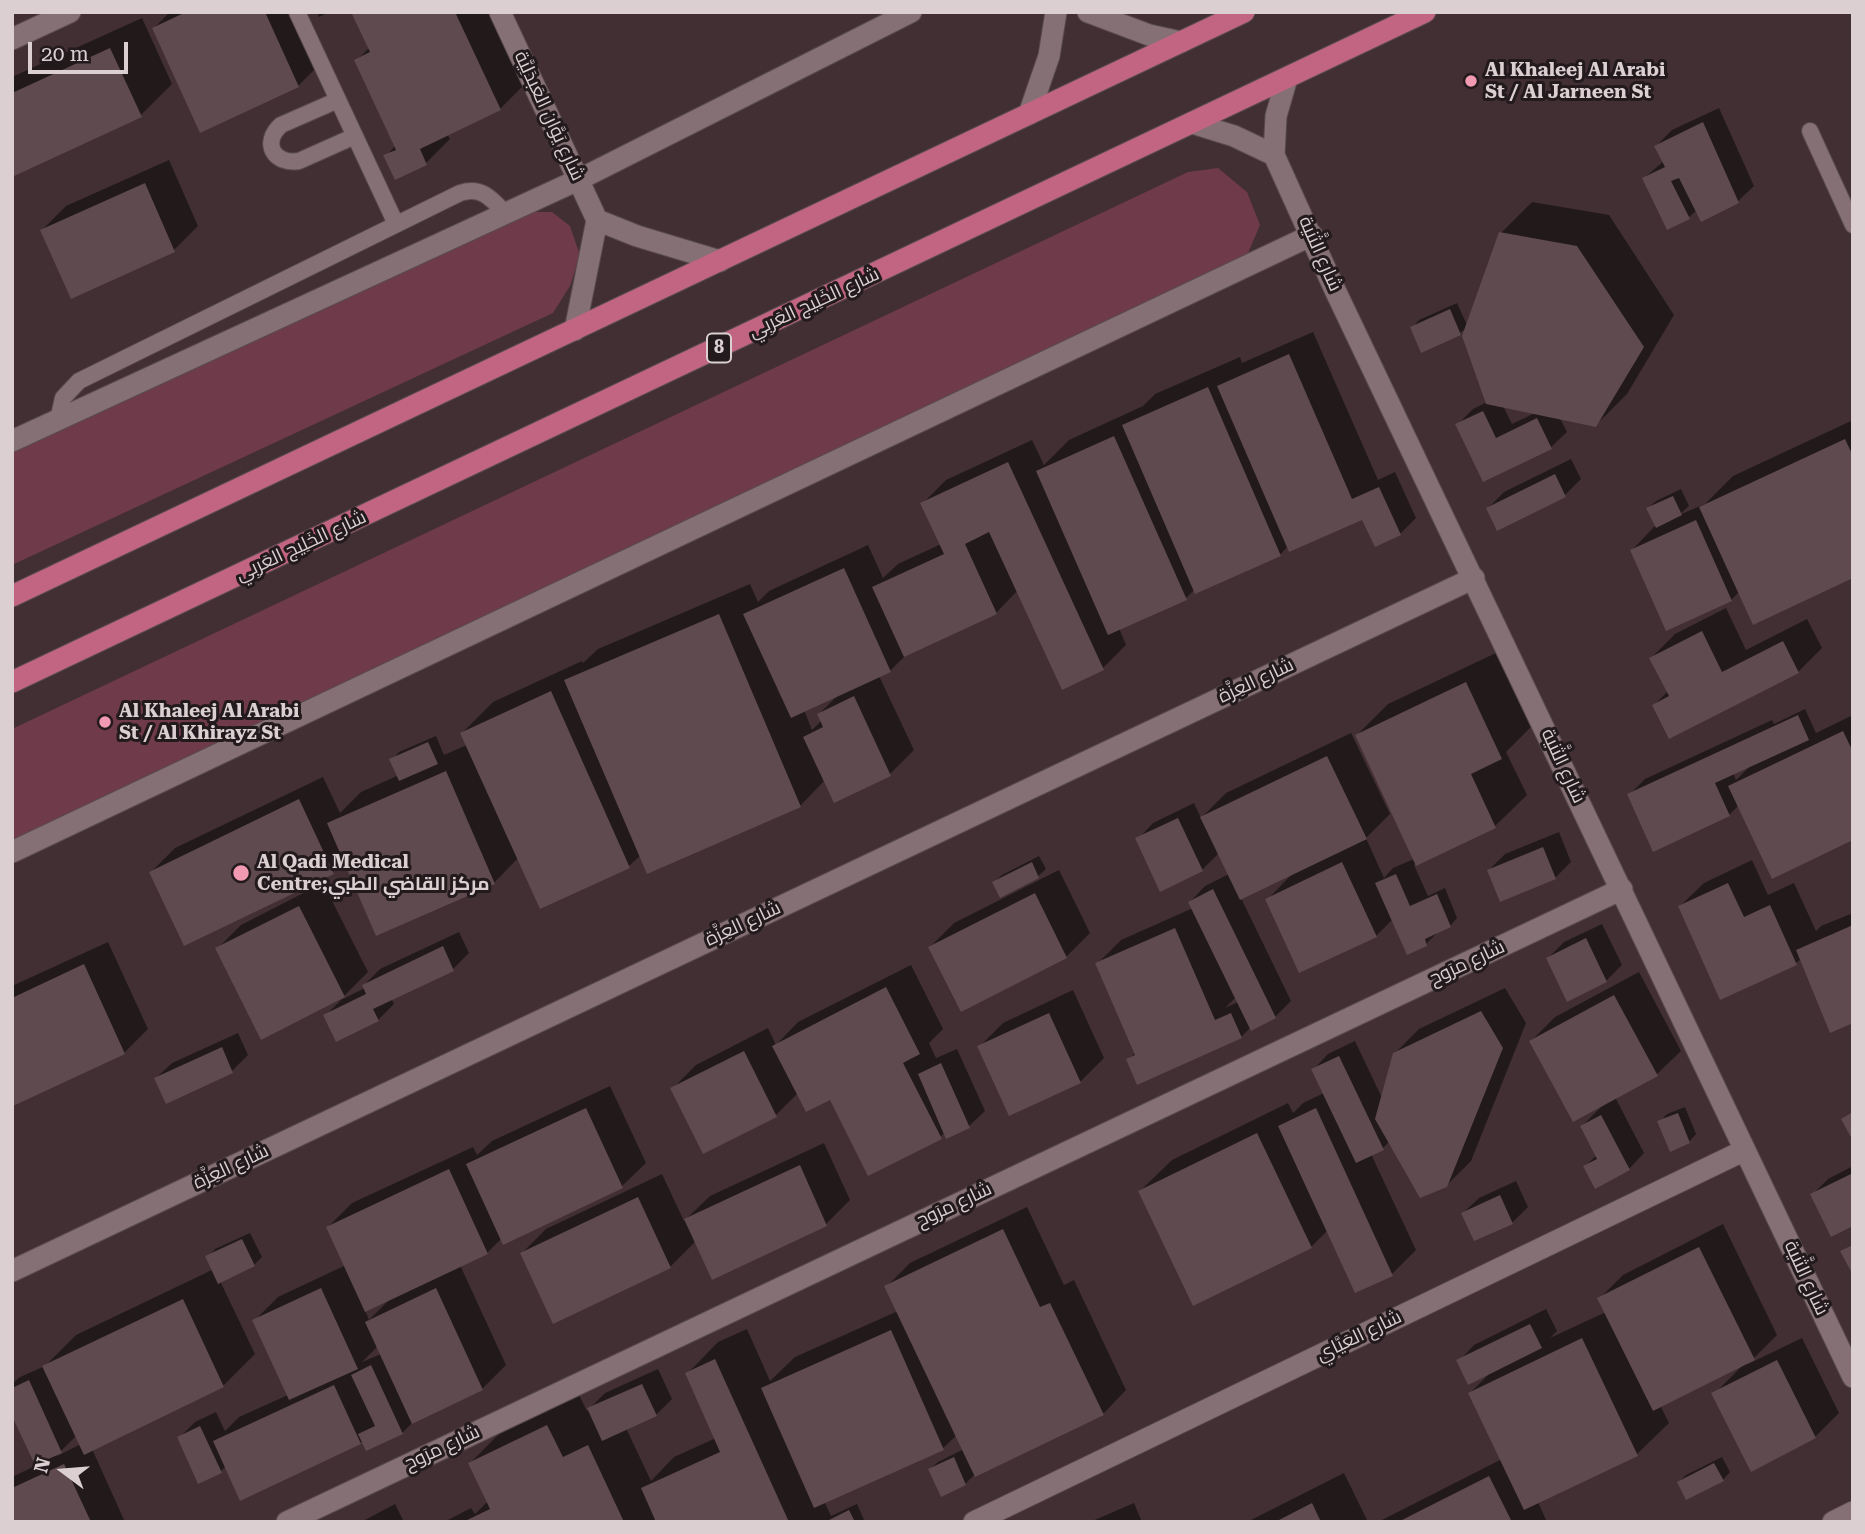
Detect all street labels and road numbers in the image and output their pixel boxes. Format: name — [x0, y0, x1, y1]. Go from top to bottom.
street label: شارع يَوَّان العَبدَلِيَّة — [509, 48, 589, 184]
street label: شارع الثَّنية — [1293, 213, 1347, 295]
street label: شارع الخَلِيج العَربِي — [745, 263, 883, 343]
road number: 8 — [707, 334, 731, 362]
street label: شارع الخَلِيج العَربِي — [232, 506, 370, 586]
street label: شارع العِزَّة — [1215, 654, 1297, 708]
street label: شارع الثَّنية — [1536, 725, 1590, 807]
street label: شارع العِزَّة — [702, 897, 784, 951]
street label: شارع مرَوح — [1426, 936, 1508, 990]
street label: شارع العِزَّة — [190, 1140, 272, 1194]
street label: شارع مرَوح — [913, 1178, 995, 1232]
street label: شارع الثَّنية — [1779, 1237, 1833, 1319]
street label: شارع العَيَّاي — [1313, 1306, 1405, 1366]
street label: شارع مرَوح — [401, 1421, 483, 1475]

